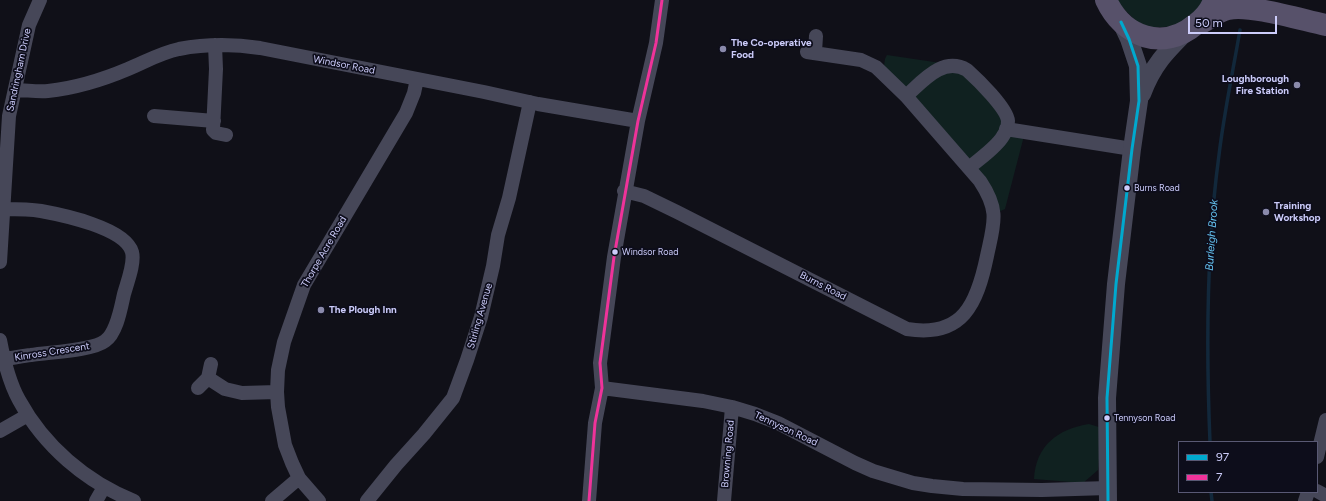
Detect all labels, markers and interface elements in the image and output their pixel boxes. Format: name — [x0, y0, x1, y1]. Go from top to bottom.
scale bar — [1190, 8, 1279, 34]
text: 50 m — [1195, 16, 1223, 30]
street label: Sandringham Drive — [4, 27, 34, 113]
place label: The Co-operative Food — [731, 37, 812, 60]
marker: The Co-operative Food — [718, 44, 728, 54]
street label: Windsor Road — [312, 53, 376, 77]
place label: Loughborough Fire Station — [1222, 73, 1289, 96]
marker: Loughborough Fire Station — [1292, 80, 1302, 90]
marker: Burns Road — [1122, 183, 1132, 193]
place label: Burns Road — [1134, 183, 1180, 193]
water label: Burleigh Brook — [1203, 199, 1221, 271]
place label: Training Workshop — [1274, 200, 1321, 224]
marker: Training Workshop — [1261, 207, 1271, 217]
street label: Thorpe Acre Road — [299, 214, 349, 290]
marker: Windsor Road — [610, 247, 620, 257]
place label: Windsor Road — [622, 247, 678, 257]
street label: Burns Road — [798, 269, 848, 303]
street label: Stirling Avenue — [465, 282, 495, 350]
place label: The Plough Inn — [329, 304, 397, 316]
marker: The Plough Inn — [316, 305, 326, 315]
street label: Kinross Crescent — [14, 340, 90, 364]
street label: Tennyson Road — [753, 409, 819, 449]
marker: Tennyson Road — [1102, 413, 1112, 423]
place label: Tennyson Road — [1114, 413, 1175, 423]
street label: Browning Road — [719, 420, 737, 488]
legend — [1178, 441, 1318, 493]
text: 97 — [1216, 450, 1229, 464]
text: 7 — [1216, 470, 1222, 484]

